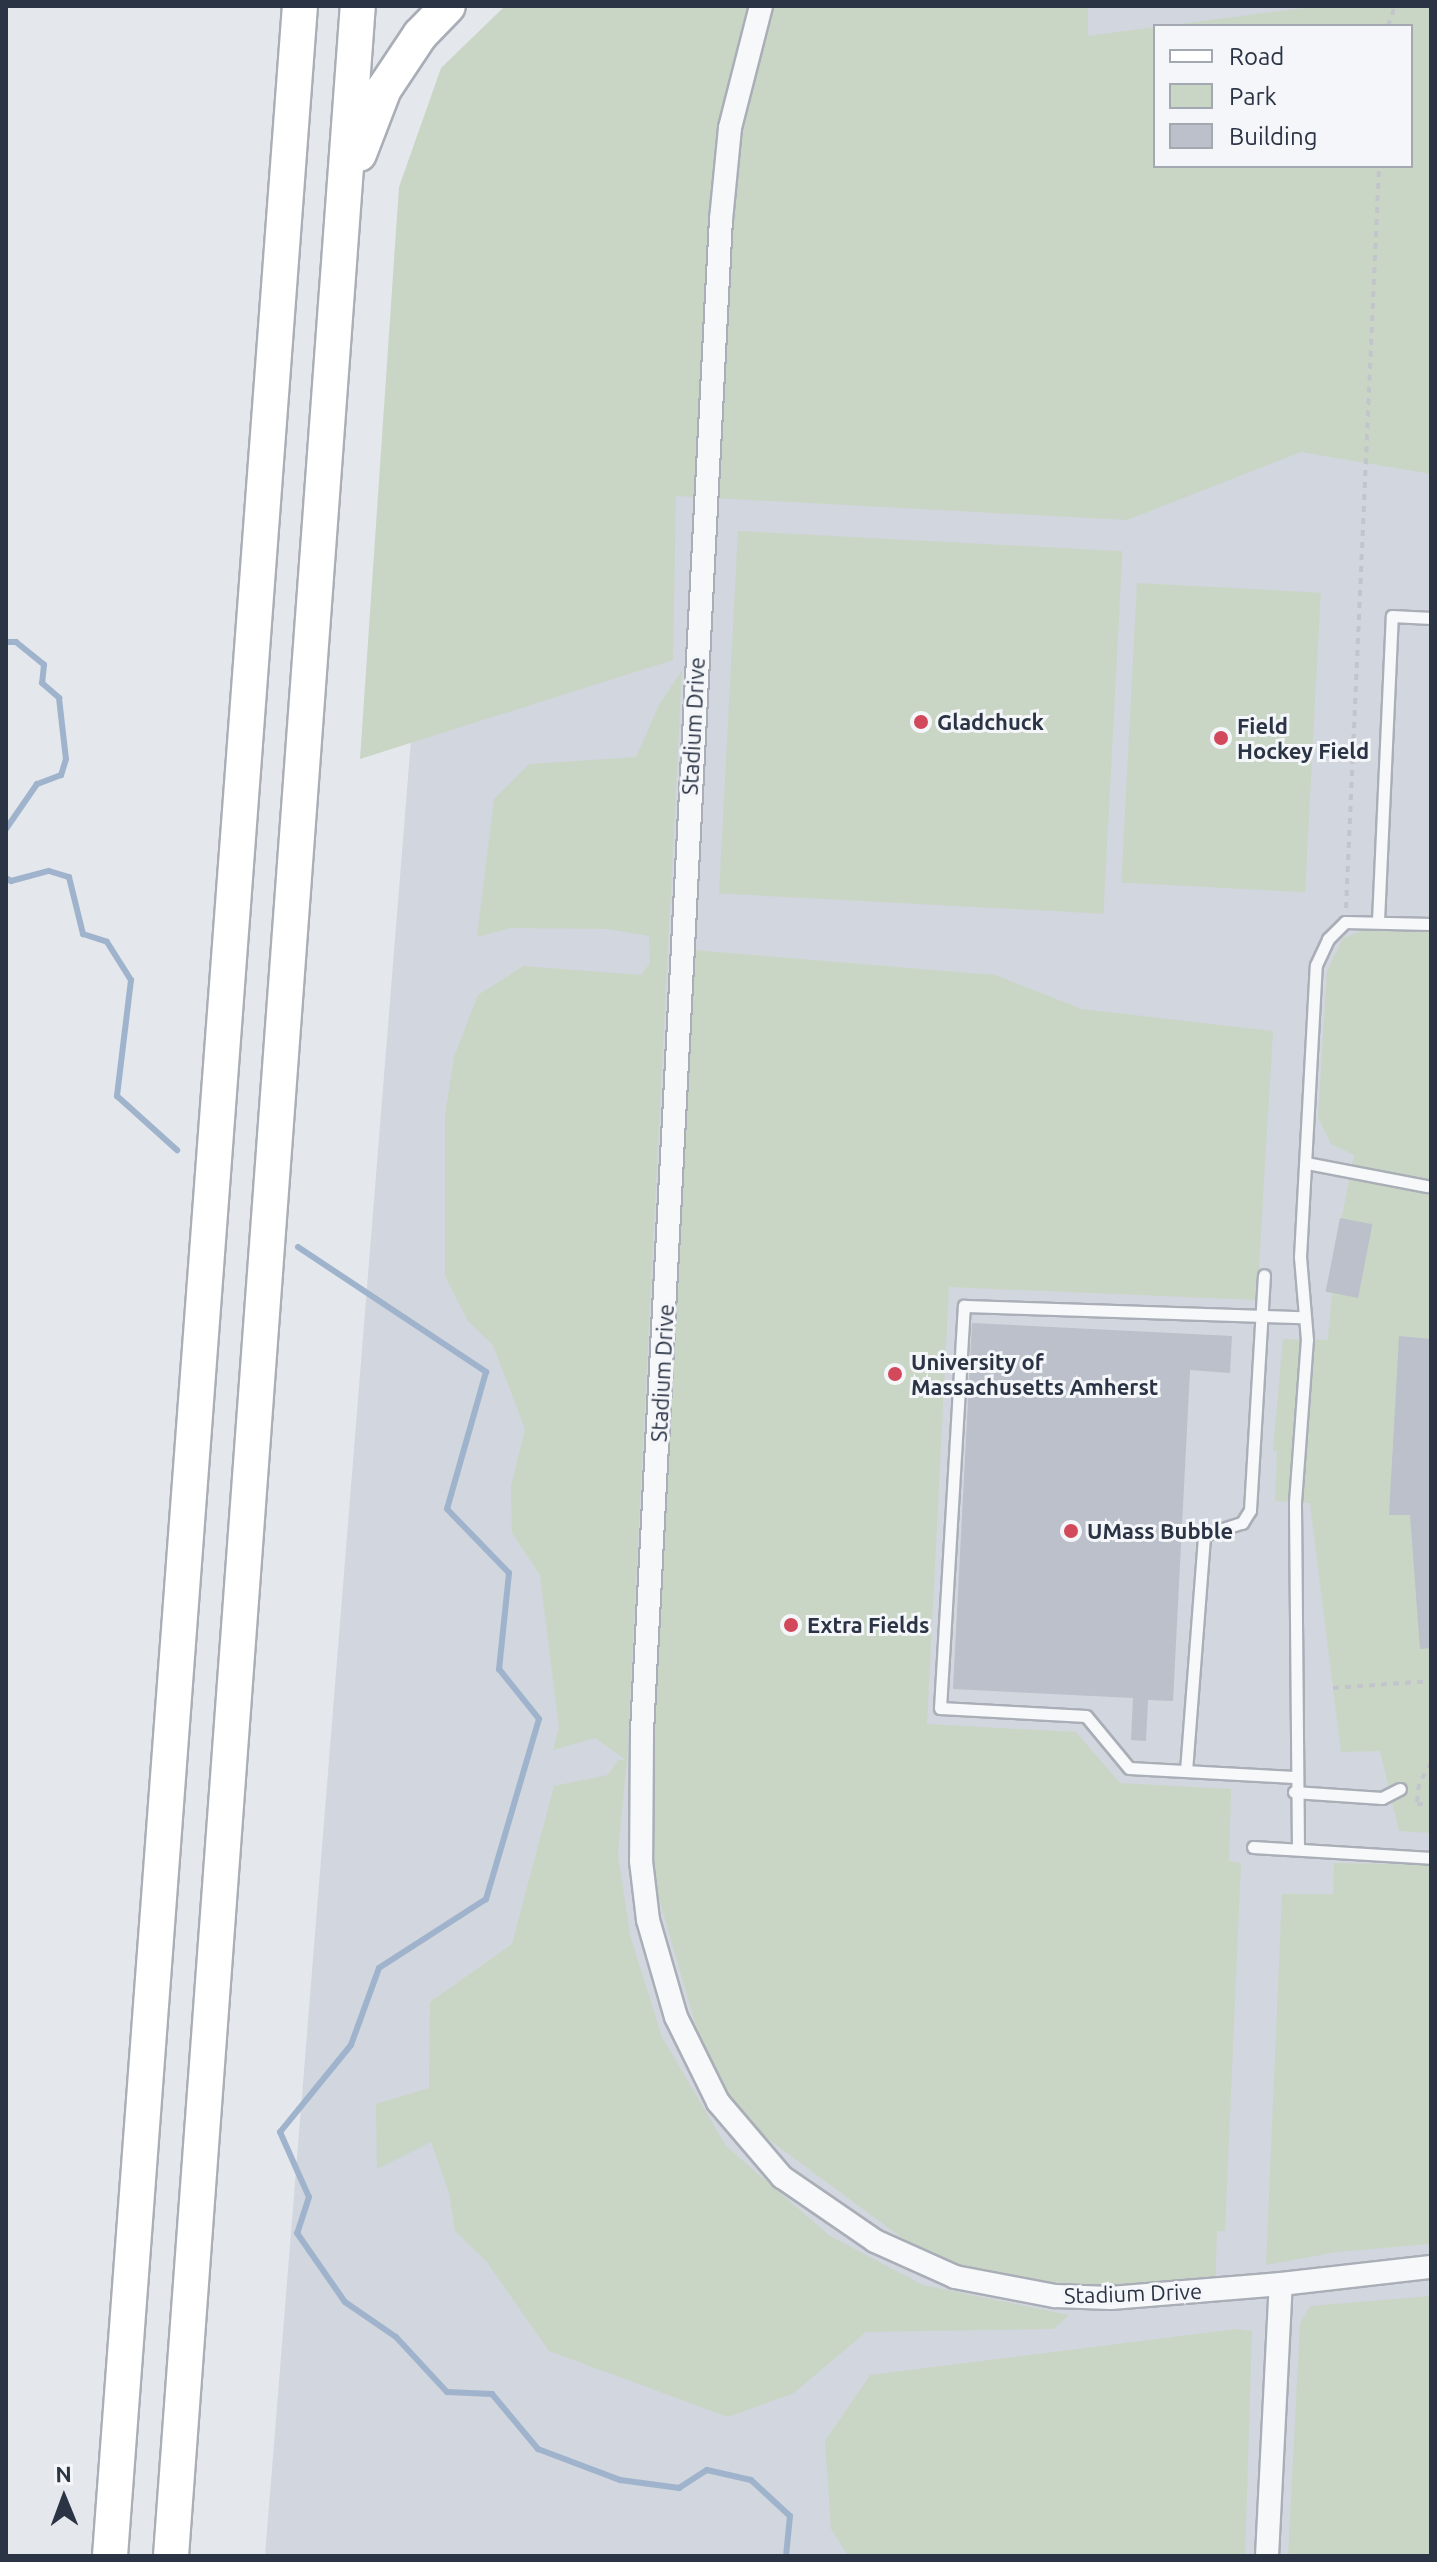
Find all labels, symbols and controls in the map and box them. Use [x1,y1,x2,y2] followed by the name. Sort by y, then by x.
[1153,24,1413,168] legend
[1229,43,1284,70] text: Road
[1229,83,1277,110] text: Park
[1229,123,1317,150] text: Building
[676,656,710,796] street label: Stadium Drive
[937,709,1044,735] place label: Gladchuck
[1237,712,1369,764] place label: Field Hockey Field
[912,713,930,731] marker: Gladchuck
[1212,729,1230,747] marker: Field Hockey Field
[645,1303,679,1443] street label: Stadium Drive
[911,1348,1158,1400] place label: University of Massachusetts Amherst
[886,1365,904,1383] marker: University of Massachusetts Amherst
[1087,1518,1233,1544] place label: UMass Bubble
[1062,1522,1080,1540] marker: UMass Bubble
[807,1612,929,1638] place label: Extra Fields
[782,1616,800,1634] marker: Extra Fields
[1063,2277,1203,2309] street label: Stadium Drive
[24,2458,104,2538] north arrow
[55,2461,72,2486] text: N

